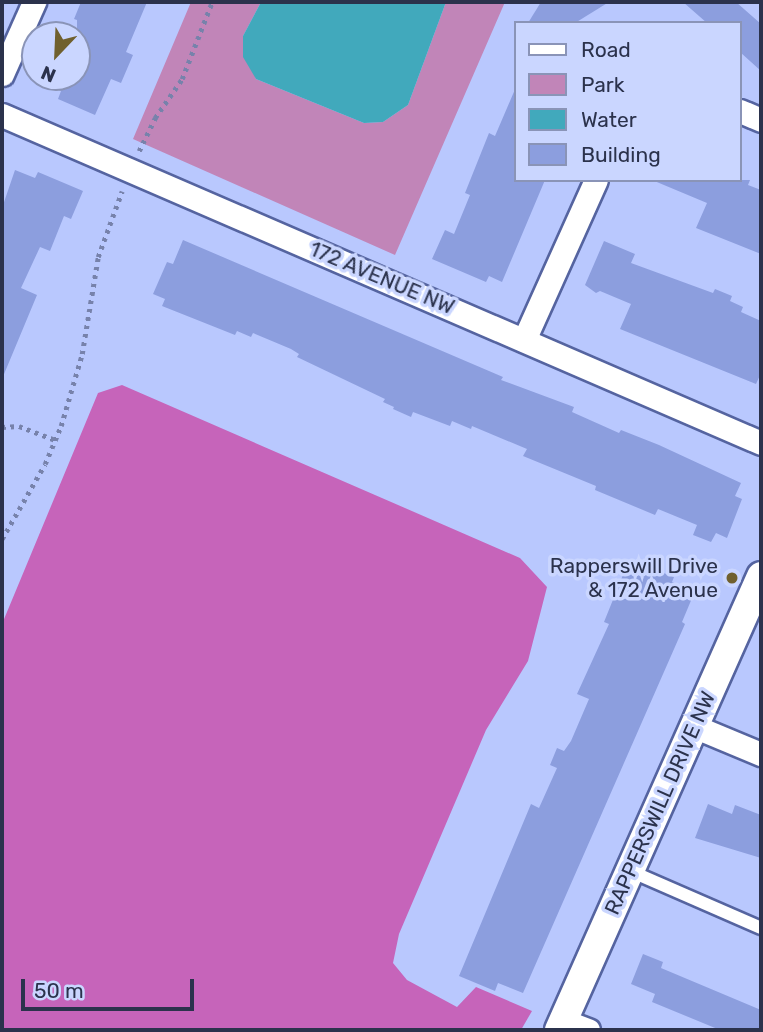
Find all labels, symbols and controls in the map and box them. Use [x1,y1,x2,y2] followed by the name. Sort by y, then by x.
[21,21,91,91] north arrow
[514,21,742,182] legend
[581,37,631,62] text: Road
[38,61,59,87] text: N
[581,72,625,97] text: Park
[581,107,637,132] text: Water
[581,142,661,167] text: Building
[306,236,458,320] street label: 172 AVENUE NW
[550,553,718,603] place label: Rapperswill Drive & 172 Avenue
[724,570,740,586] marker: Rapperswill Drive & 172 Avenue
[599,687,721,919] street label: RAPPERSWILL DRIVE NW
[24,965,198,1009] scale bar
[34,978,84,1003] text: 50 m

